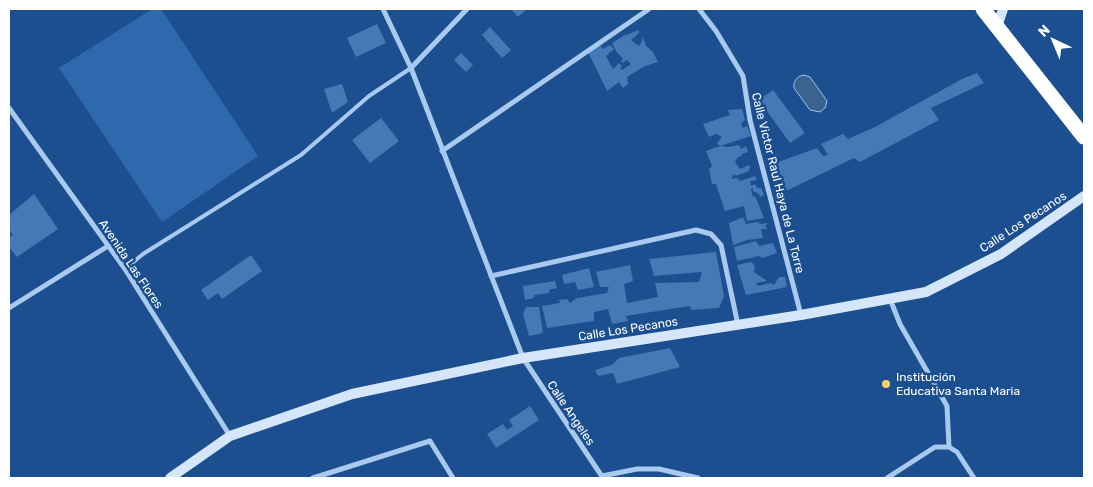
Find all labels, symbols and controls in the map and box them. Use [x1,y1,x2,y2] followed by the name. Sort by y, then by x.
[1028,15,1078,65] north arrow
[1035,21,1054,41] text: N
[749,91,807,275] street label: Calle Victor Raul Haya de La Torre
[977,189,1069,255] street label: Calle Los Pecanos
[96,217,166,311] street label: Avenida Las Flores
[577,314,679,344] street label: Calle Los Pecanos
[896,370,1020,398] place label: Institución Educativa Santa Maria
[544,378,598,448] street label: Calle Angeles
[880,378,892,390] marker: Institución Educativa Santa Maria

